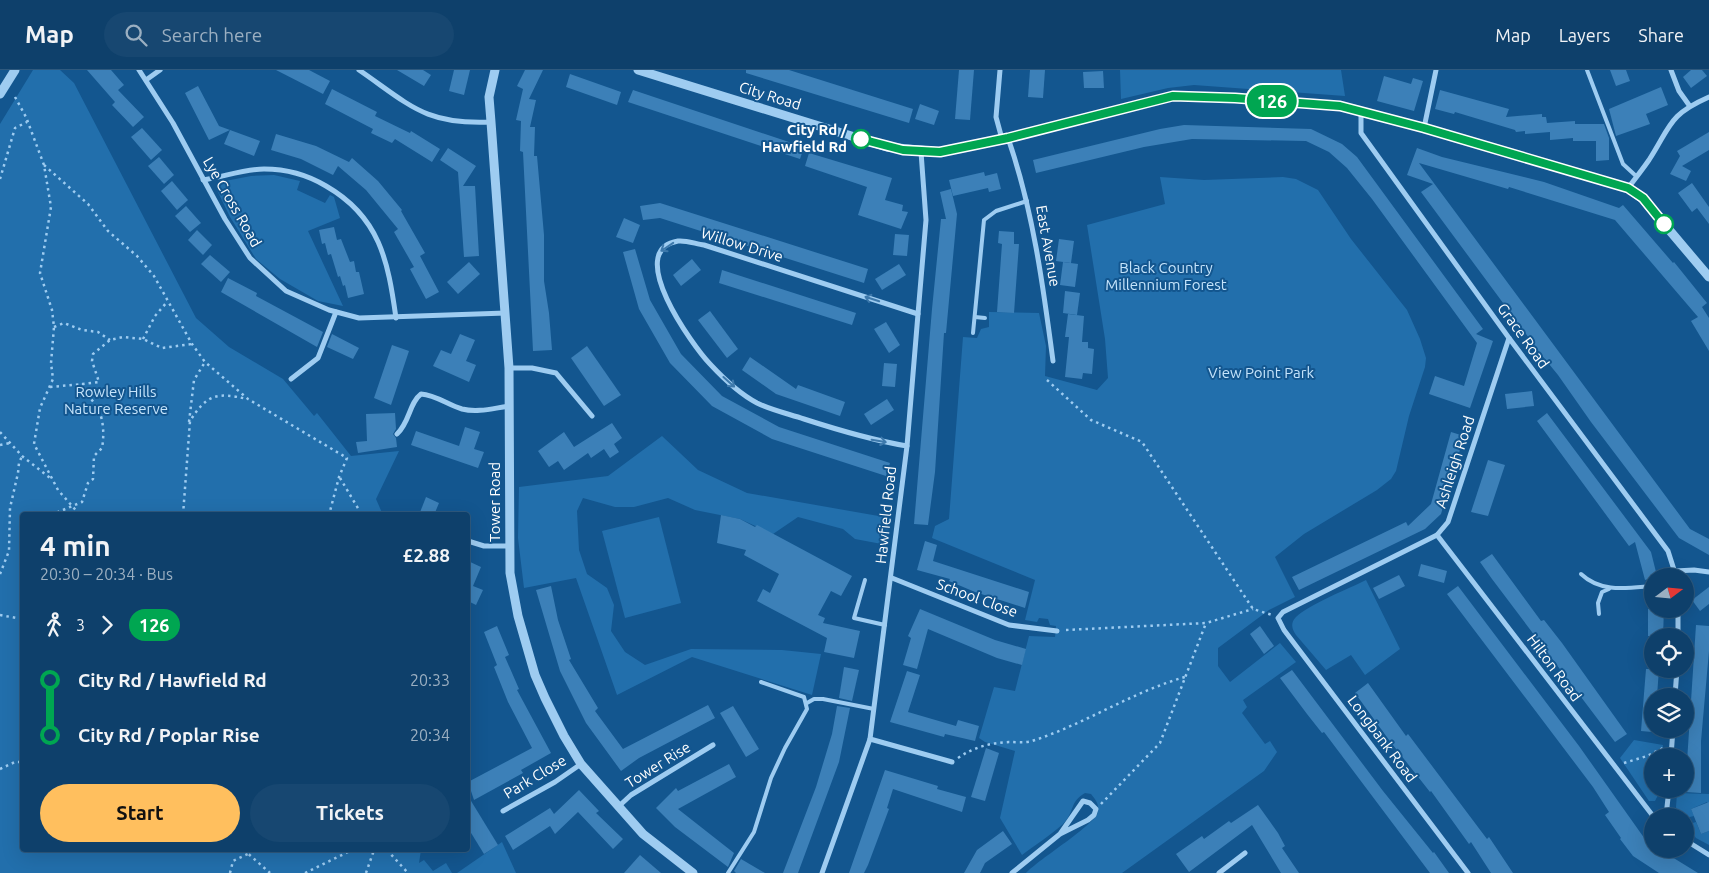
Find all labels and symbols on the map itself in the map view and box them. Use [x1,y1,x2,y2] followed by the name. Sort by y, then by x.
[737,78,803,113] street label: City Road
[1243,85,1301,117] line badge: 126
[762,121,848,155] place label: City Rd / Hawfield Rd
[851,129,871,149] marker: City Rd / Hawfield Rd
[200,154,265,250] street label: Lye Cross Road
[1033,204,1064,288] street label: East Avenue
[1654,214,1674,234] unlabelled marker
[699,224,785,265] street label: Willow Drive
[660,242,674,252] one-way arrow
[1105,259,1227,293] park label: Black Country Millennium Forest
[864,294,880,303] one-way arrow
[1494,300,1553,372] street label: Grace Road
[1208,364,1314,381] park label: View Point Park
[723,376,736,388] one-way arrow
[64,383,168,417] park label: Rowley Hills Nature Reserve
[1432,414,1477,510] street label: Ashleigh Road
[870,437,886,447] one-way arrow
[486,462,503,542] street label: Tower Road
[872,465,899,565] street label: Hawfield Road
[1644,568,1694,618] north arrow
[934,575,1020,620] street label: School Close
[1524,631,1585,704] street label: Hilton Road
[1344,692,1421,785] street label: Longbank Road
[622,738,693,791] street label: Tower Rise
[500,751,569,802] street label: Park Close

